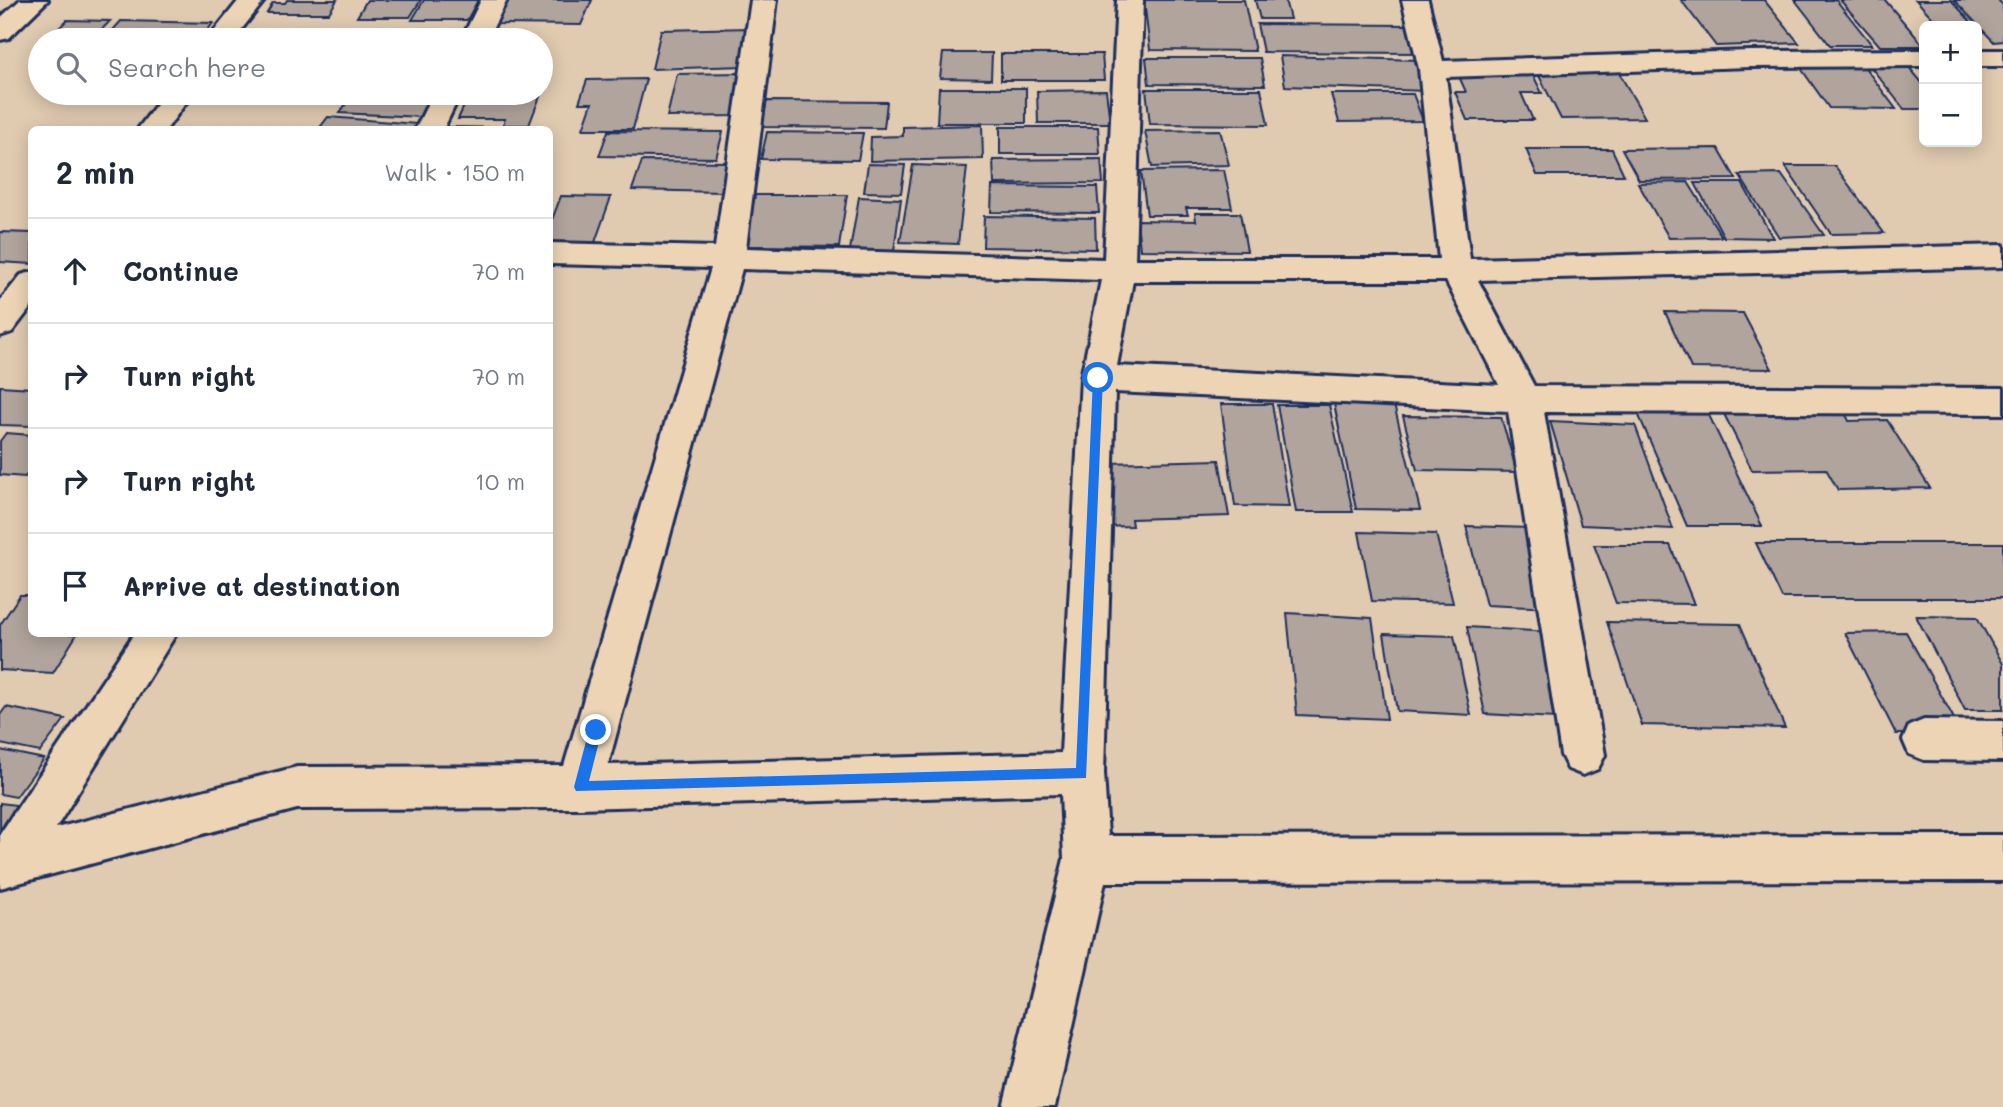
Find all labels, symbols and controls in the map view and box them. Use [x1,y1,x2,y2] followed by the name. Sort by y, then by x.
[1919,21,1982,147] map controls
[1919,21,1982,84] button: +
[28,28,553,105] search box
[52,48,90,86] icon: search
[108,50,266,84] text: Search here
[1919,84,1982,147] button: −
[56,152,135,192] text: 2 min
[384,157,525,187] text: Walk · 150 m
[56,252,94,290] icon: ahead
[123,254,239,288] text: Continue
[472,256,525,286] text: 70 m
[56,357,94,395] icon: right
[123,359,256,393] text: Turn right
[472,361,525,391] text: 70 m
[1082,362,1113,393] route start
[56,462,94,500] icon: right
[123,464,256,498] text: Turn right
[475,466,525,496] text: 10 m
[56,567,94,605] icon: arrive
[123,569,400,603] text: Arrive at destination
[580,714,611,745] route end

